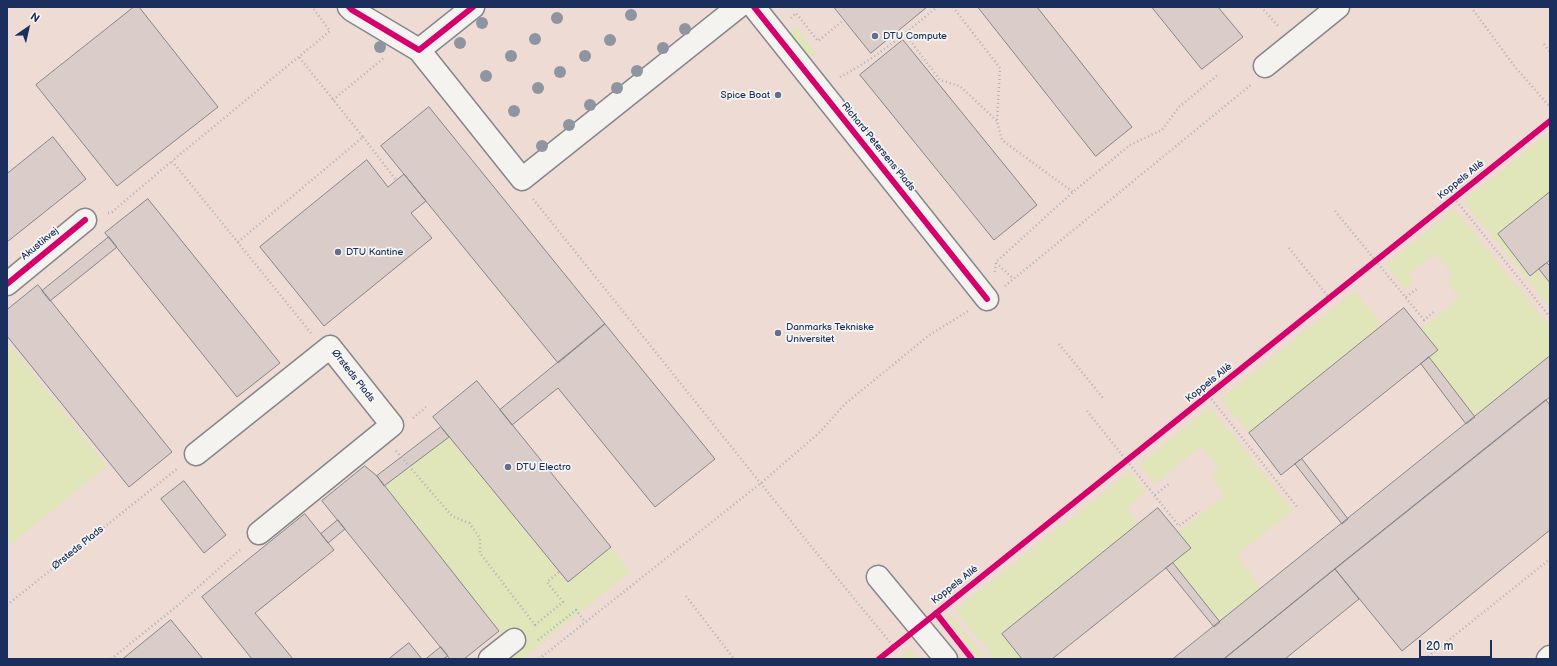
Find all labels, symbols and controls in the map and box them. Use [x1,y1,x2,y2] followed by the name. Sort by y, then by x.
[8,8,48,48] north arrow
[28,10,42,25] text: N
[883,30,947,42] place label: DTU Compute
[870,31,880,41] marker: DTU Compute
[721,89,770,101] place label: Spice Boat
[773,90,783,100] marker: Spice Boat
[838,100,918,194] street label: Richard Petersens Plads
[1435,158,1487,202] street label: Koppels Allé
[19,225,61,263] street label: Akustikvej
[346,246,403,258] place label: DTU Kantine
[333,247,343,257] marker: DTU Kantine
[786,321,874,344] place label: Danmarks Tekniske Universitet
[773,328,783,338] marker: Danmarks Tekniske Universitet
[329,347,377,405] street label: Ørsteds Plads
[1183,361,1235,405] street label: Koppels Allé
[516,461,571,473] place label: DTU Electro
[503,462,513,472] marker: DTU Electro
[50,523,106,573] street label: Ørsteds Plads
[929,563,981,607] street label: Koppels Allé
[1421,632,1494,658] scale bar
[1426,639,1453,654] text: 20 m

